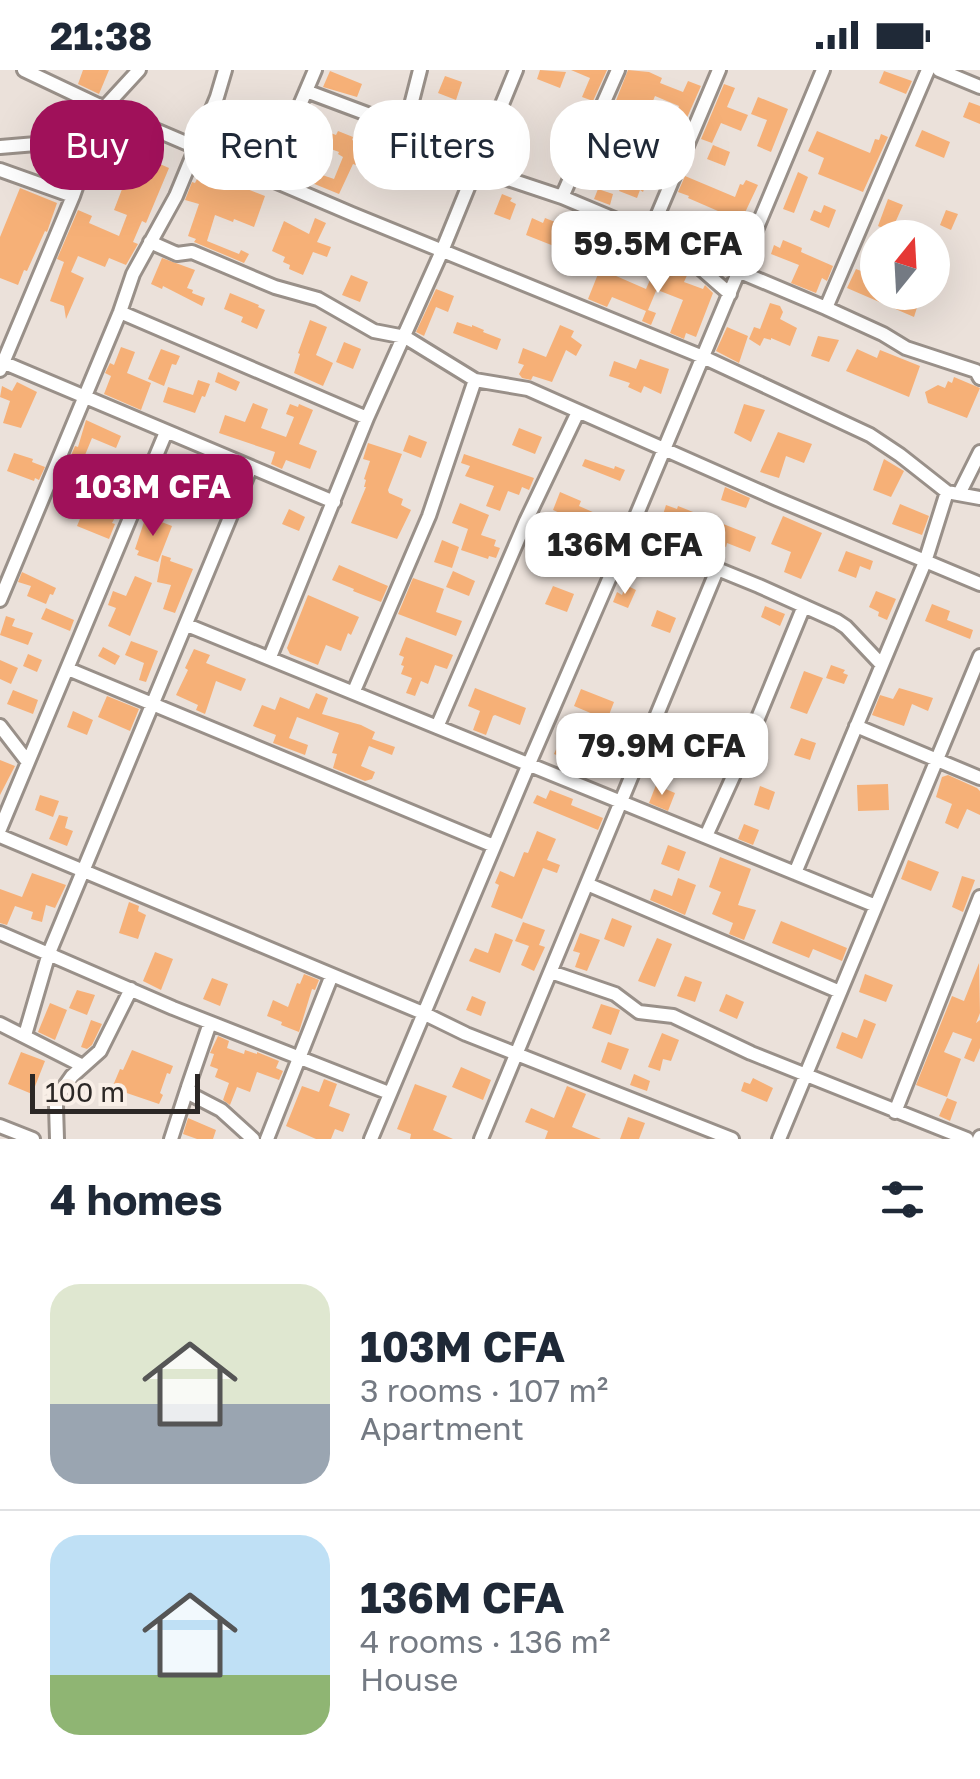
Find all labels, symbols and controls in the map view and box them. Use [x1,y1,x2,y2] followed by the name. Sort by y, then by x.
[50,13,152,58] text: 21:38
[30,100,164,190] chip: Buy
[184,100,333,190] chip: Rent
[353,100,530,190] chip: Filters
[550,100,695,190] chip: New
[544,211,772,296] pin: 59.5M CFA
[860,220,950,310] north arrow
[860,220,950,310] map controls
[574,224,742,262] text: 59.5M CFA
[50,454,256,539] pin: 103M CFA
[75,467,231,505] text: 103M CFA
[522,512,728,597] pin: 136M CFA
[547,525,703,563] text: 136M CFA
[548,713,776,798] pin: 79.9M CFA
[578,726,746,764] text: 79.9M CFA
[30,1069,200,1114] scale bar
[45,1075,125,1108] text: 100 m
[875,1172,930,1227] icon: filters
[50,1174,222,1224] text: 4 homes
[360,1321,565,1371] text: 103M CFA
[130,1324,250,1444] icon: home
[360,1371,608,1409] text: 3 rooms · 107 m²
[360,1409,524,1447] text: Apartment
[360,1572,564,1622] text: 136M CFA
[130,1575,250,1695] icon: home
[360,1622,610,1660] text: 4 rooms · 136 m²
[360,1660,458,1698] text: House

